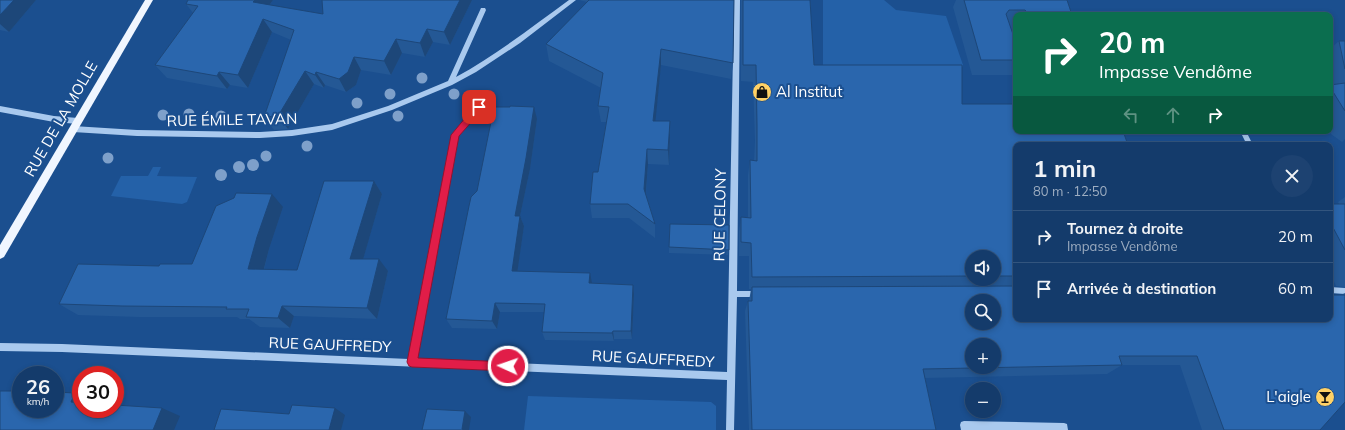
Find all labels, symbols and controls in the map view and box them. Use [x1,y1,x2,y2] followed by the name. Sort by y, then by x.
[1099,25,1165,60] text: 20 m
[1033,28,1085,80] icon: right
[20,57,101,180] street label: RUE DE LA MOLLE
[1099,60,1252,83] text: Impasse Vendôme
[751,81,773,103] shop icon: Al Institut
[776,82,843,101] place label: Al Institut
[462,90,496,124] pin
[468,96,490,118] icon: arrive
[1120,104,1142,126] icon: left
[1162,104,1184,126] icon: ahead
[1204,104,1226,126] icon: right
[167,109,297,130] street label: RUE ÉMILE TAVAN
[1033,153,1096,183] text: 1 min
[1271,155,1313,197] button: close
[709,168,730,261] street label: RUE CELONY
[1033,183,1107,199] text: 80 m · 12:50
[1067,219,1183,238] text: Tournez à droite
[1033,226,1055,248] icon: right
[1278,227,1313,246] text: 20 m
[1067,238,1177,254] text: Impasse Vendôme
[965,250,1001,418] map controls
[965,250,1001,286] button: sound
[1033,278,1055,300] icon: arrive
[1067,279,1216,298] text: Arrivée à destination
[1278,279,1313,298] text: 60 m
[965,294,1001,330] button: search
[268,333,393,356] street label: RUE GAUFFREDY
[965,338,1001,374] button: +
[487,345,529,387] position arrow
[591,346,716,371] street label: RUE GAUFFREDY
[72,366,124,418] speed limit sign: 30
[26,374,50,399] text: 26
[965,382,1001,418] button: −
[1314,386,1336,408] bar icon: L'aigle
[1266,387,1311,406] place label: L'aigle
[27,395,49,408] text: km/h

